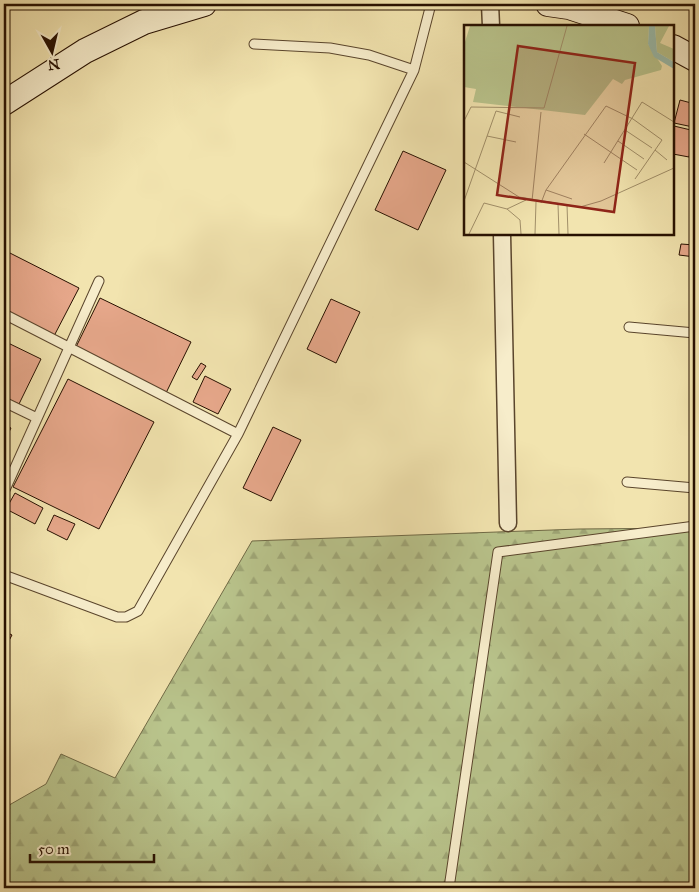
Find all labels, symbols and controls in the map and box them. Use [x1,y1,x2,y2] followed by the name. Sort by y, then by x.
[464,25,674,235] inset map
[28,28,78,78] north arrow
[47,55,61,74] text: N
[30,832,154,864] scale bar
[38,840,70,858] text: 50 m

